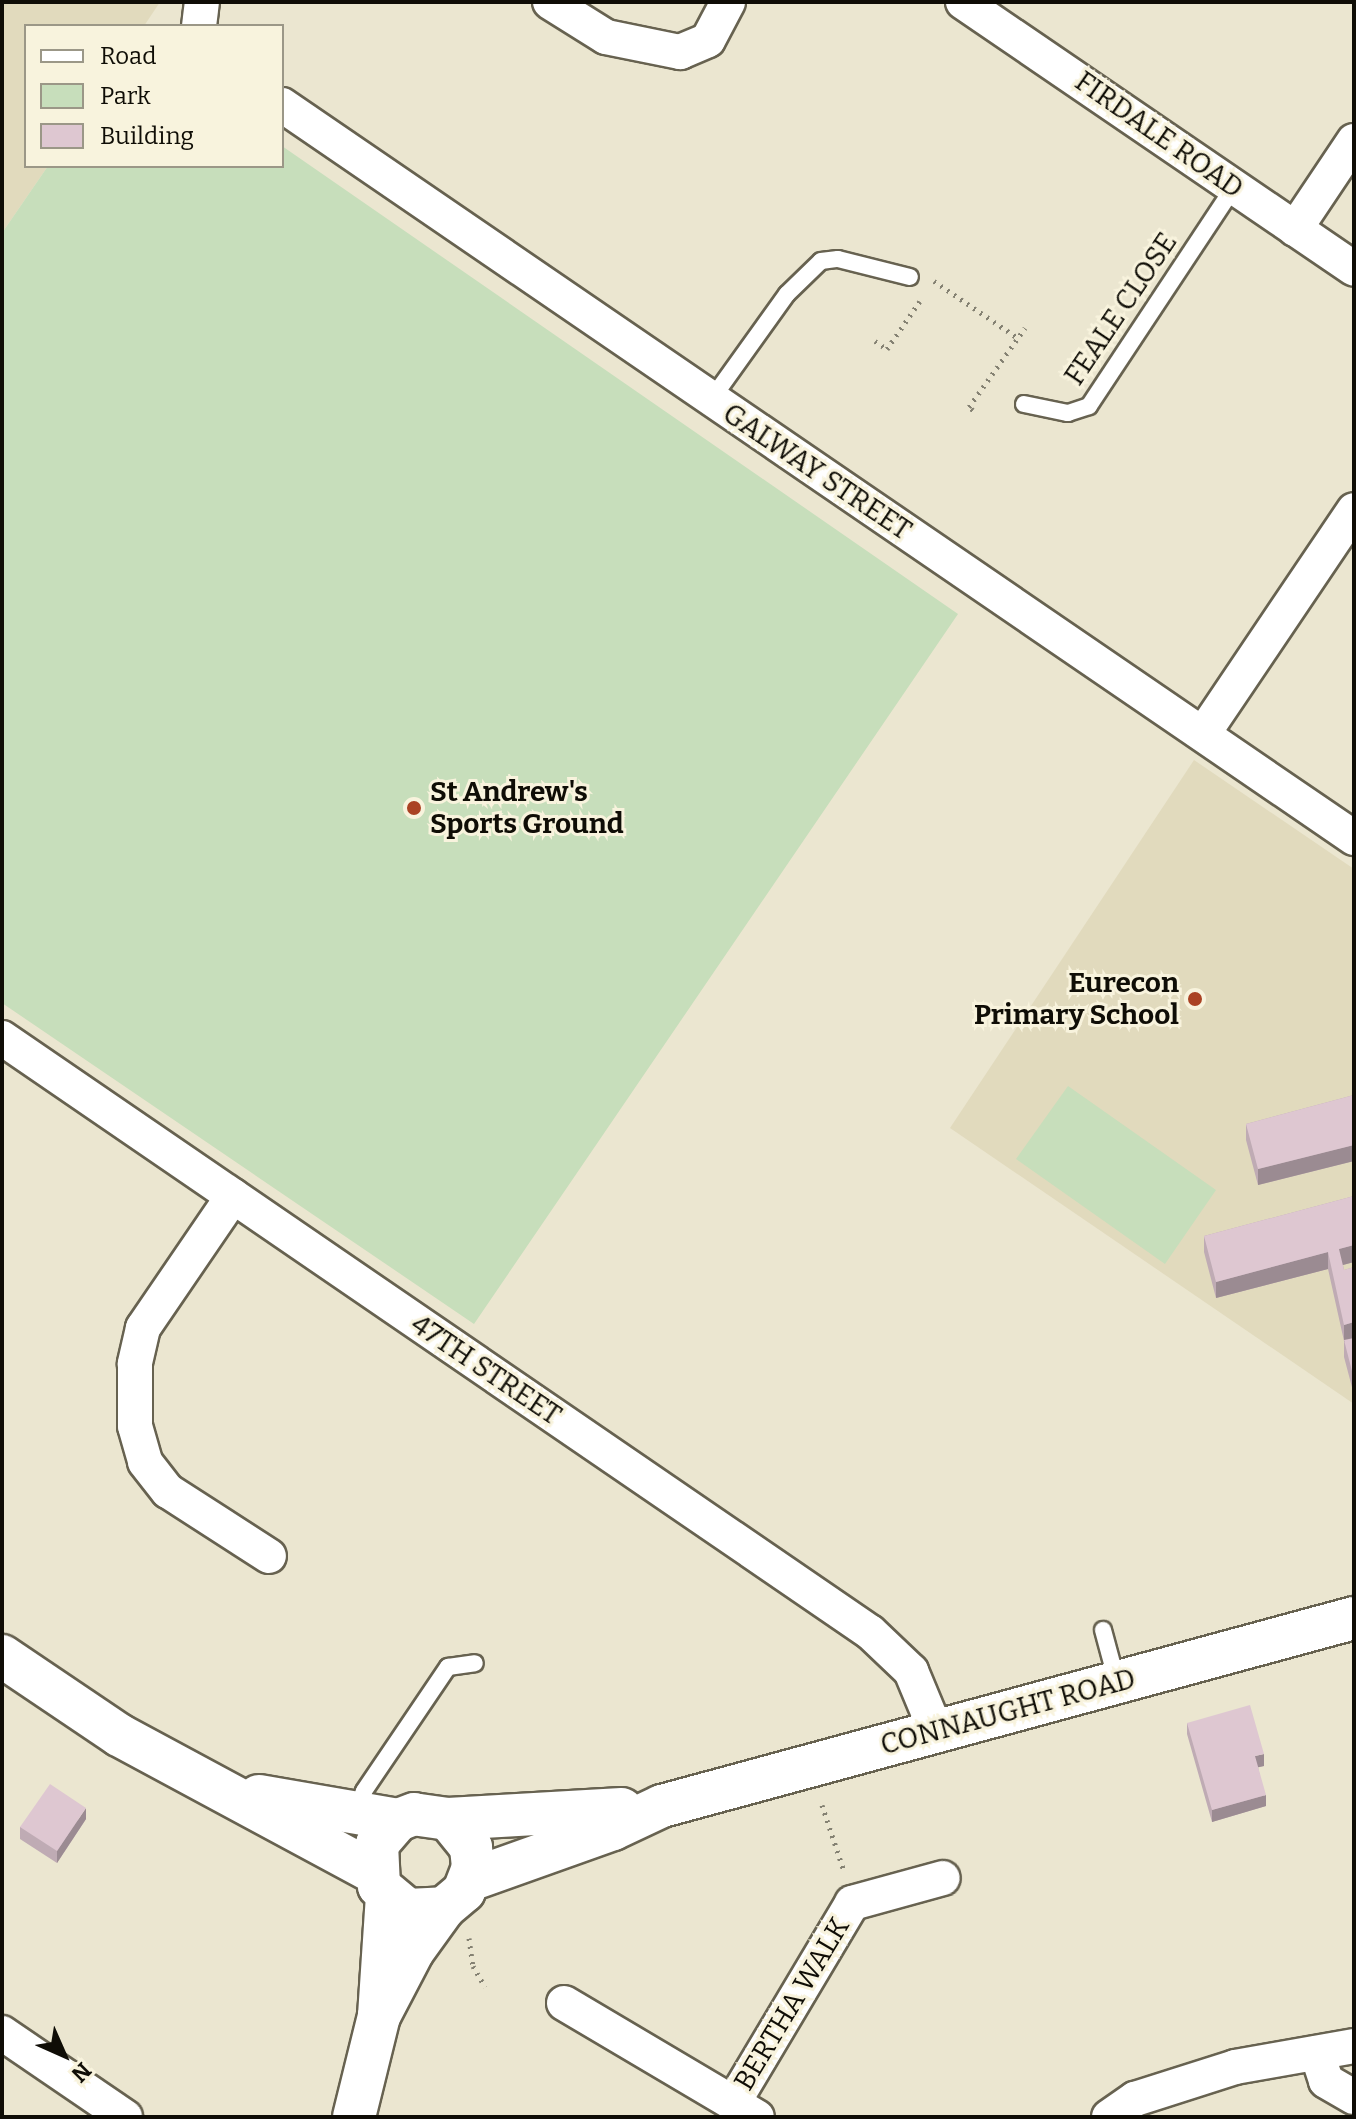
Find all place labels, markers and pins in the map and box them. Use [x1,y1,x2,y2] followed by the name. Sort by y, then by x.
[430,775,624,841] place label: St Andrew's Sports Ground
[405,799,423,817] marker: St Andrew's Sports Ground
[974,966,1179,1032] place label: Eurecon Primary School
[1186,990,1204,1008] marker: Eurecon Primary School

